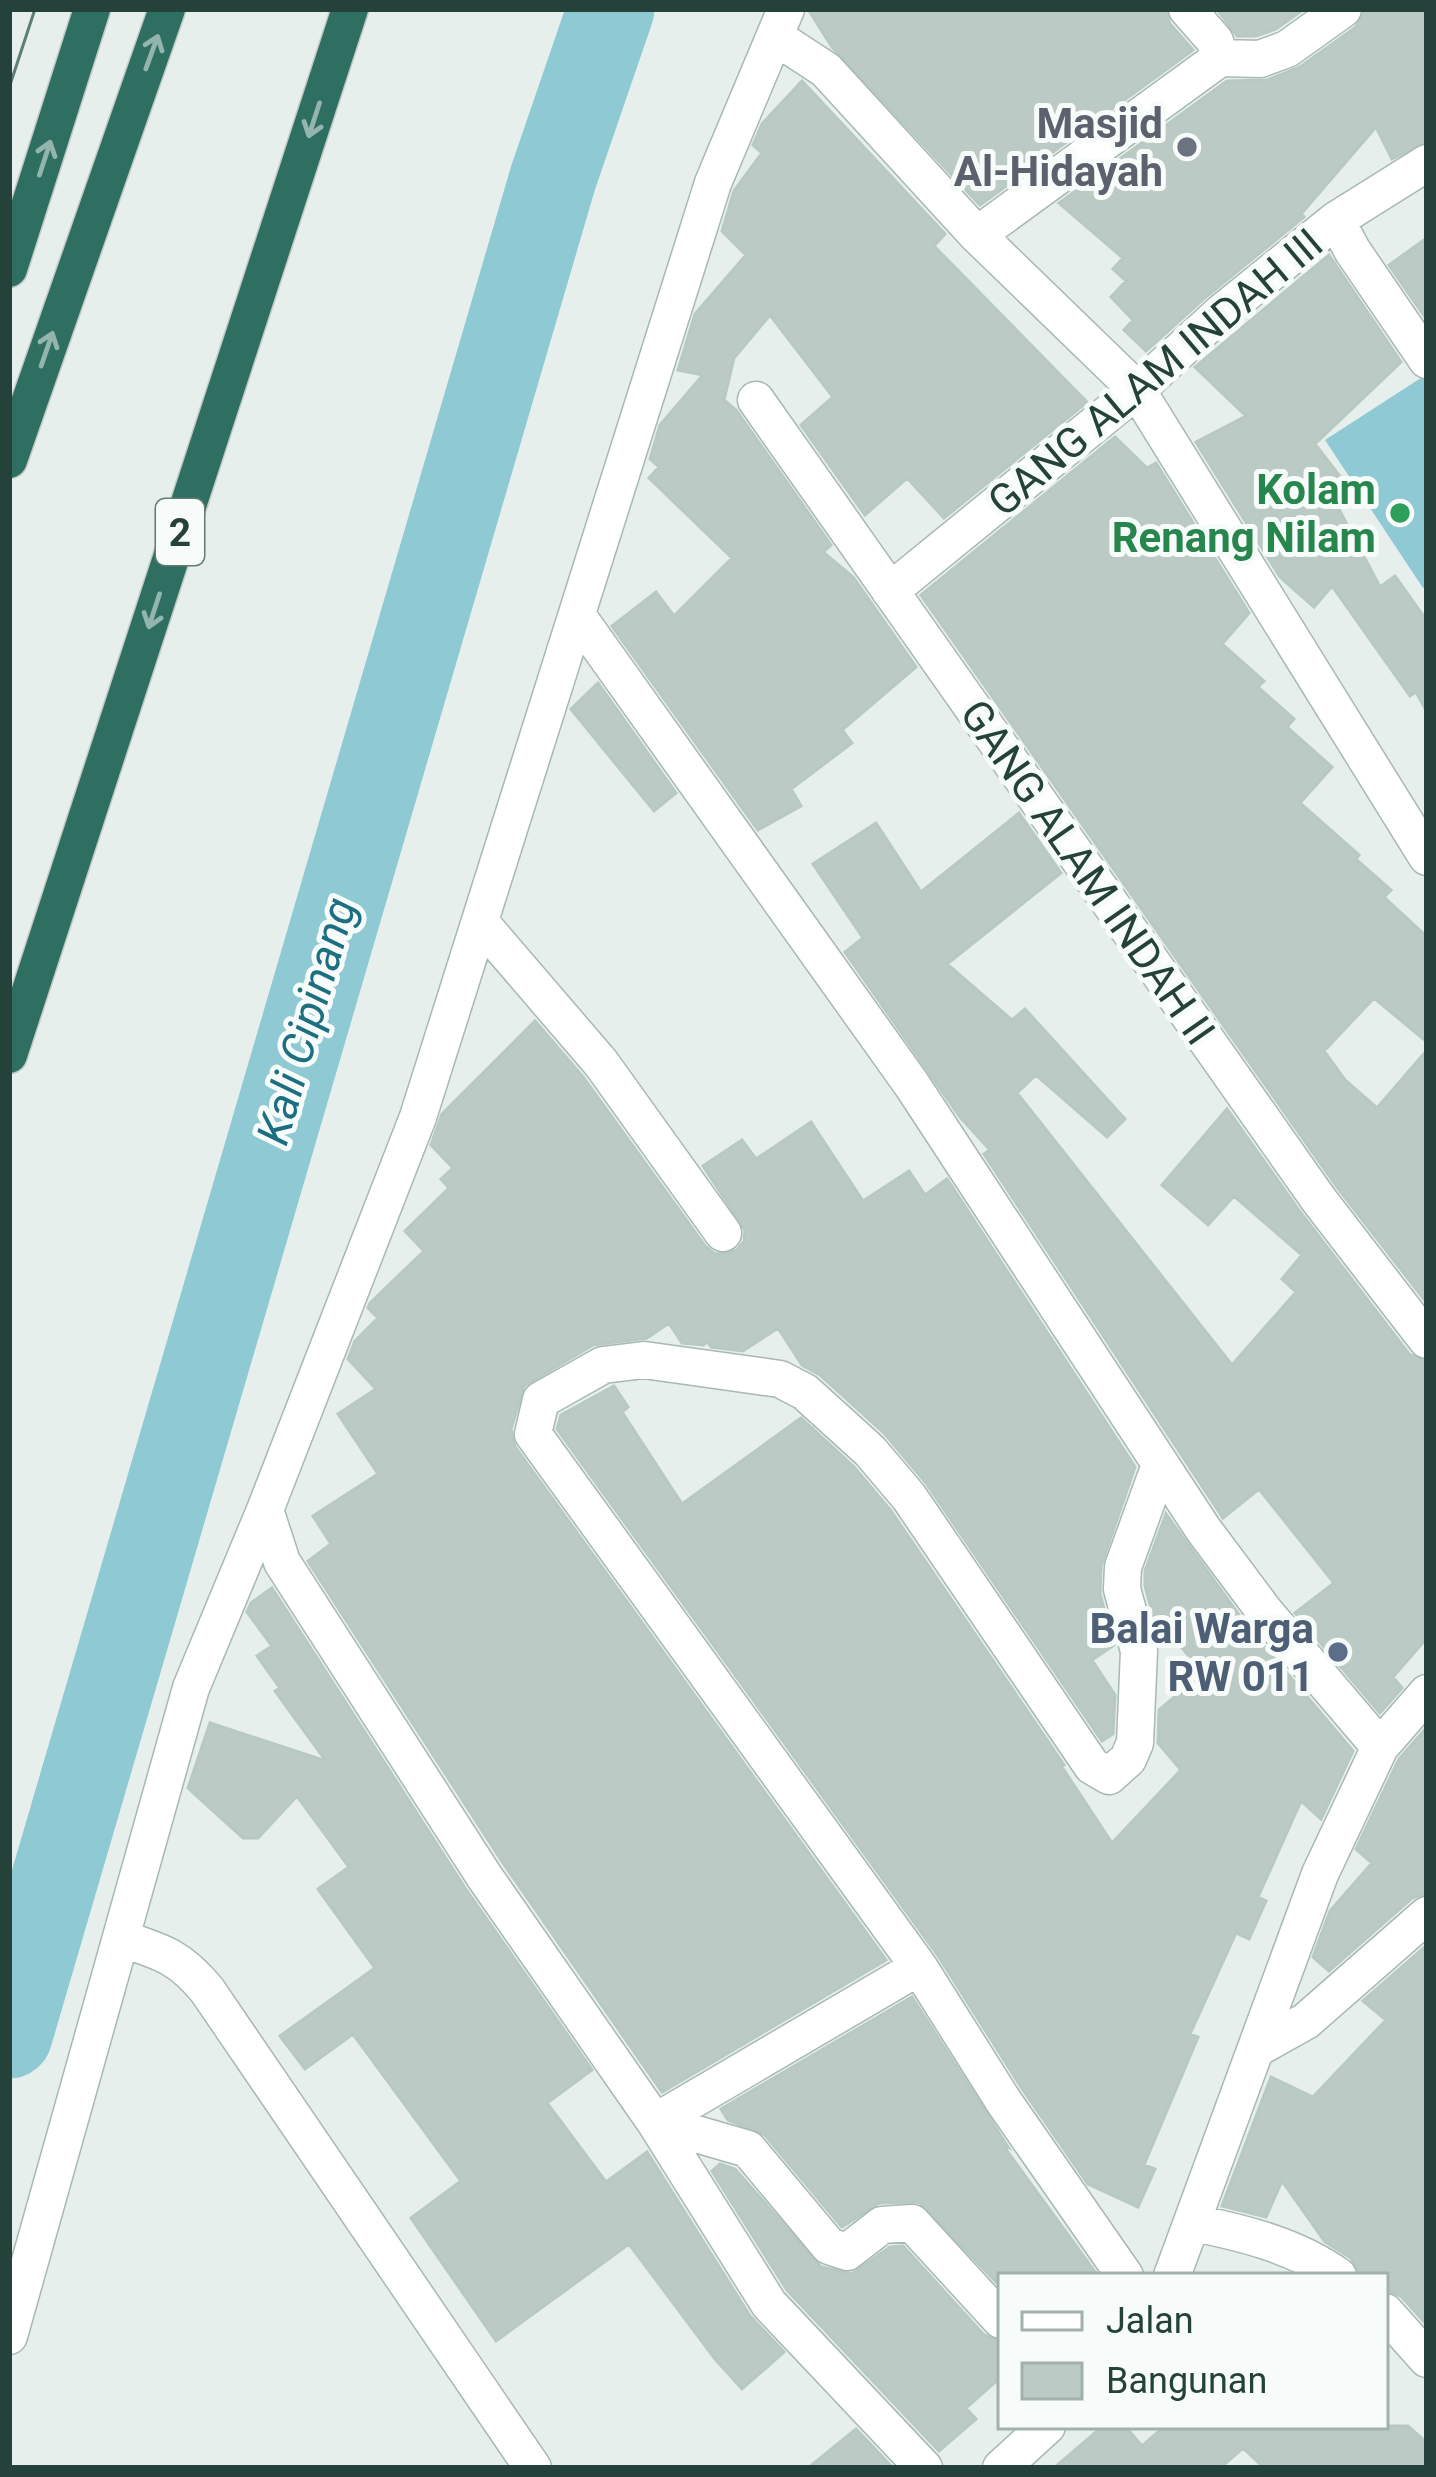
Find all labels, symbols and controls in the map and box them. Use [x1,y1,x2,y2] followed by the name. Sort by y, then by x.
[142,34,164,71] one-way arrow
[954,99,1163,196] place label: Masjid Al-Hidayah
[302,101,323,138] one-way arrow
[1174,134,1200,160] marker: Masjid Al-Hidayah
[35,140,57,178] one-way arrow
[979,218,1332,526] street label: GANG ALAM INDAH III
[38,331,59,368] one-way arrow
[1112,465,1376,562] place label: Kolam Renang Nilam
[156,499,204,565] road number: 2
[1387,500,1413,526] marker: Kolam Renang Nilam
[141,591,163,629] one-way arrow
[950,691,1225,1054] street label: GANG ALAM INDAH II
[246,892,367,1151] water label: Kali Cipinang
[1090,1604,1314,1701] place label: Balai Warga RW 011
[1325,1639,1351,1665] marker: Balai Warga RW 011
[998,2273,1388,2429] legend
[1106,2300,1194,2342] text: Jalan
[1106,2360,1267,2402] text: Bangunan

